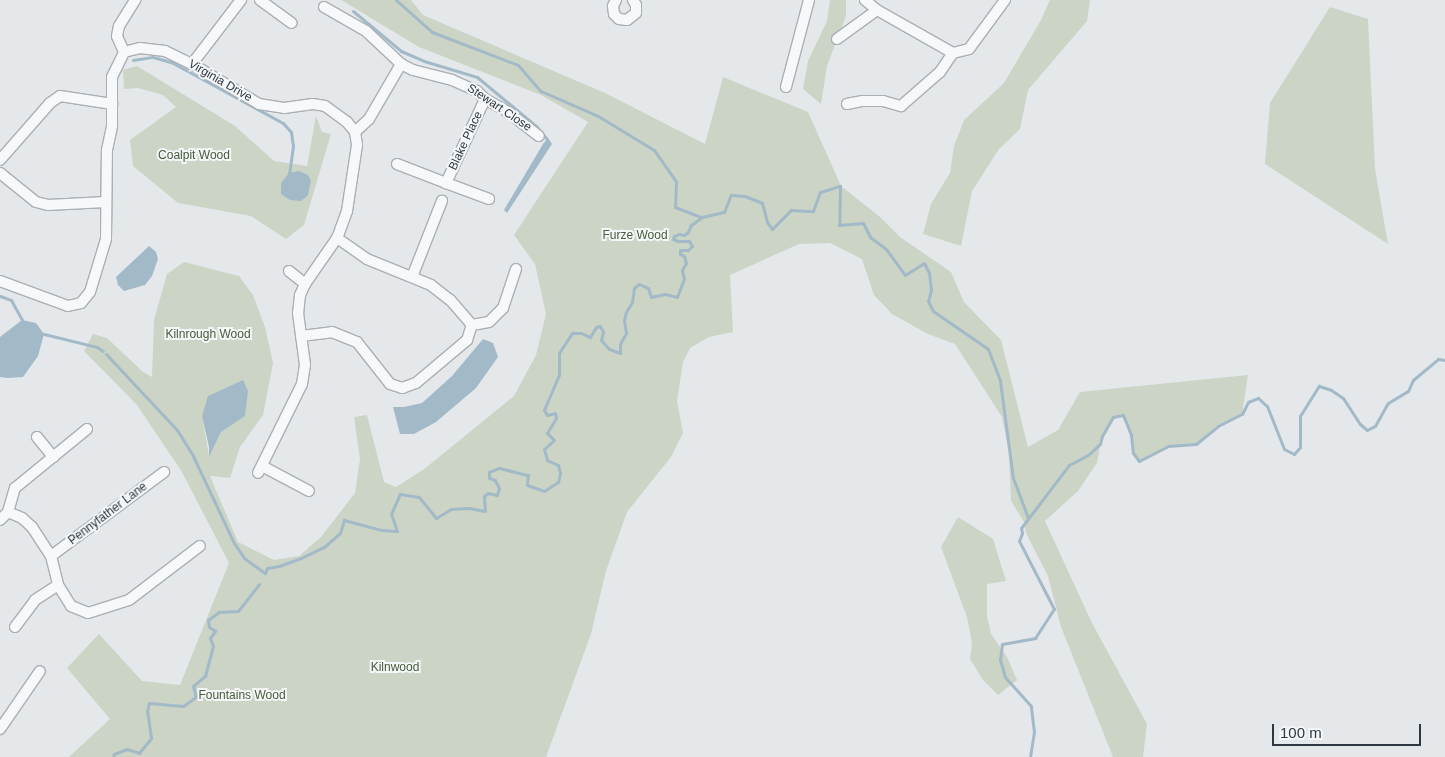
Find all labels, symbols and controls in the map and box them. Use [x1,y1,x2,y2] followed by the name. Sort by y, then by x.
[186,57,254,105] street label: Virginia Drive
[464,81,534,135] street label: Stewart Close
[446,109,486,173] street label: Blake Place
[158,149,230,163] park label: Coalpit Wood
[602,229,668,243] park label: Furze Wood
[165,328,251,342] park label: Kilnrough Wood
[66,480,150,548] street label: Pennyfather Lane
[371,661,419,675] park label: Kilnwood
[198,689,286,703] park label: Fountains Wood
[1275,714,1424,746] scale bar
[1280,724,1322,741] text: 100 m

